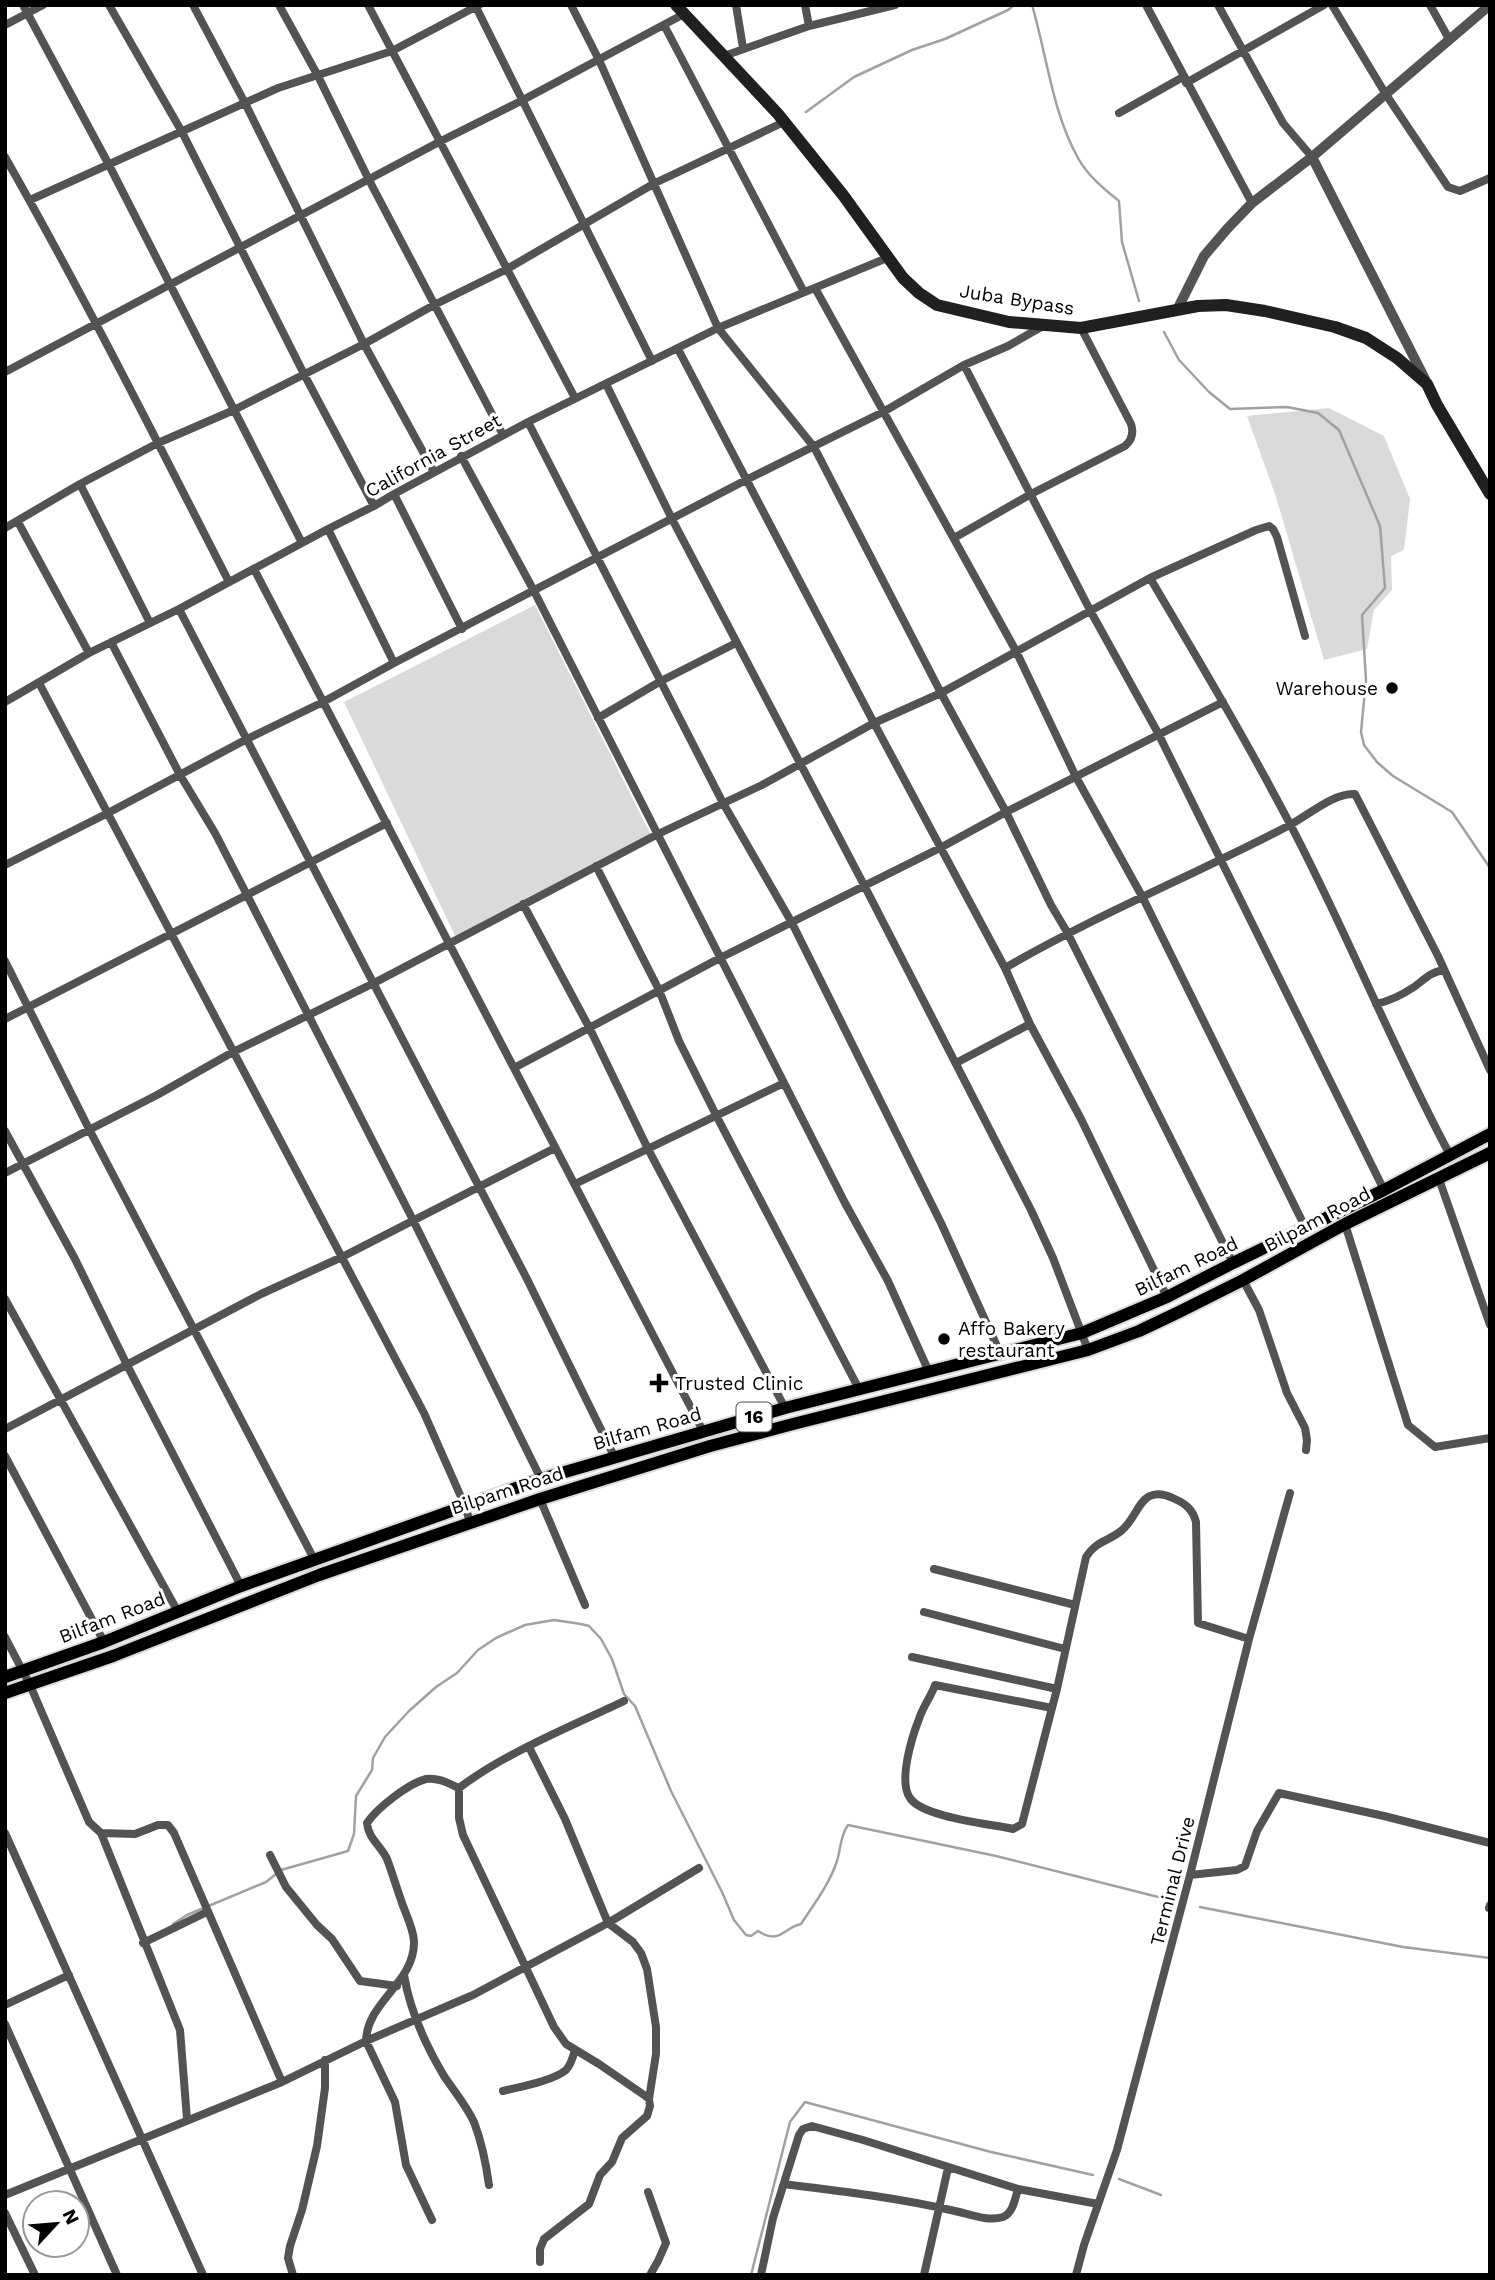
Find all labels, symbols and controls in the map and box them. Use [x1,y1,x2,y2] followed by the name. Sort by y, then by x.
[958,279,1076,320] street label: Juba Bypass
[361,409,505,502] street label: California Street
[1275,677,1378,700] place label: Warehouse
[1384,680,1400,696] marker: Warehouse
[1260,1182,1374,1257] street label: Bilpam Road
[1131,1232,1242,1301] street label: Bilfam Road
[958,1317,1065,1362] place label: Affo Bakery restaurant
[936,1331,952,1347] marker: Affo Bakery restaurant
[675,1372,803,1395] place label: Trusted Clinic
[649,1373,669,1393] marker: Trusted Clinic
[590,1402,704,1455] street label: Bilfam Road
[736,1402,772,1432] road number: 16
[448,1461,566,1519] street label: Bilpam Road
[56,1587,169,1648] street label: Bilfam Road
[1145,1814,1200,1948] street label: Terminal Drive
[21,2189,91,2259] north arrow
[57,2205,84,2228] text: N

